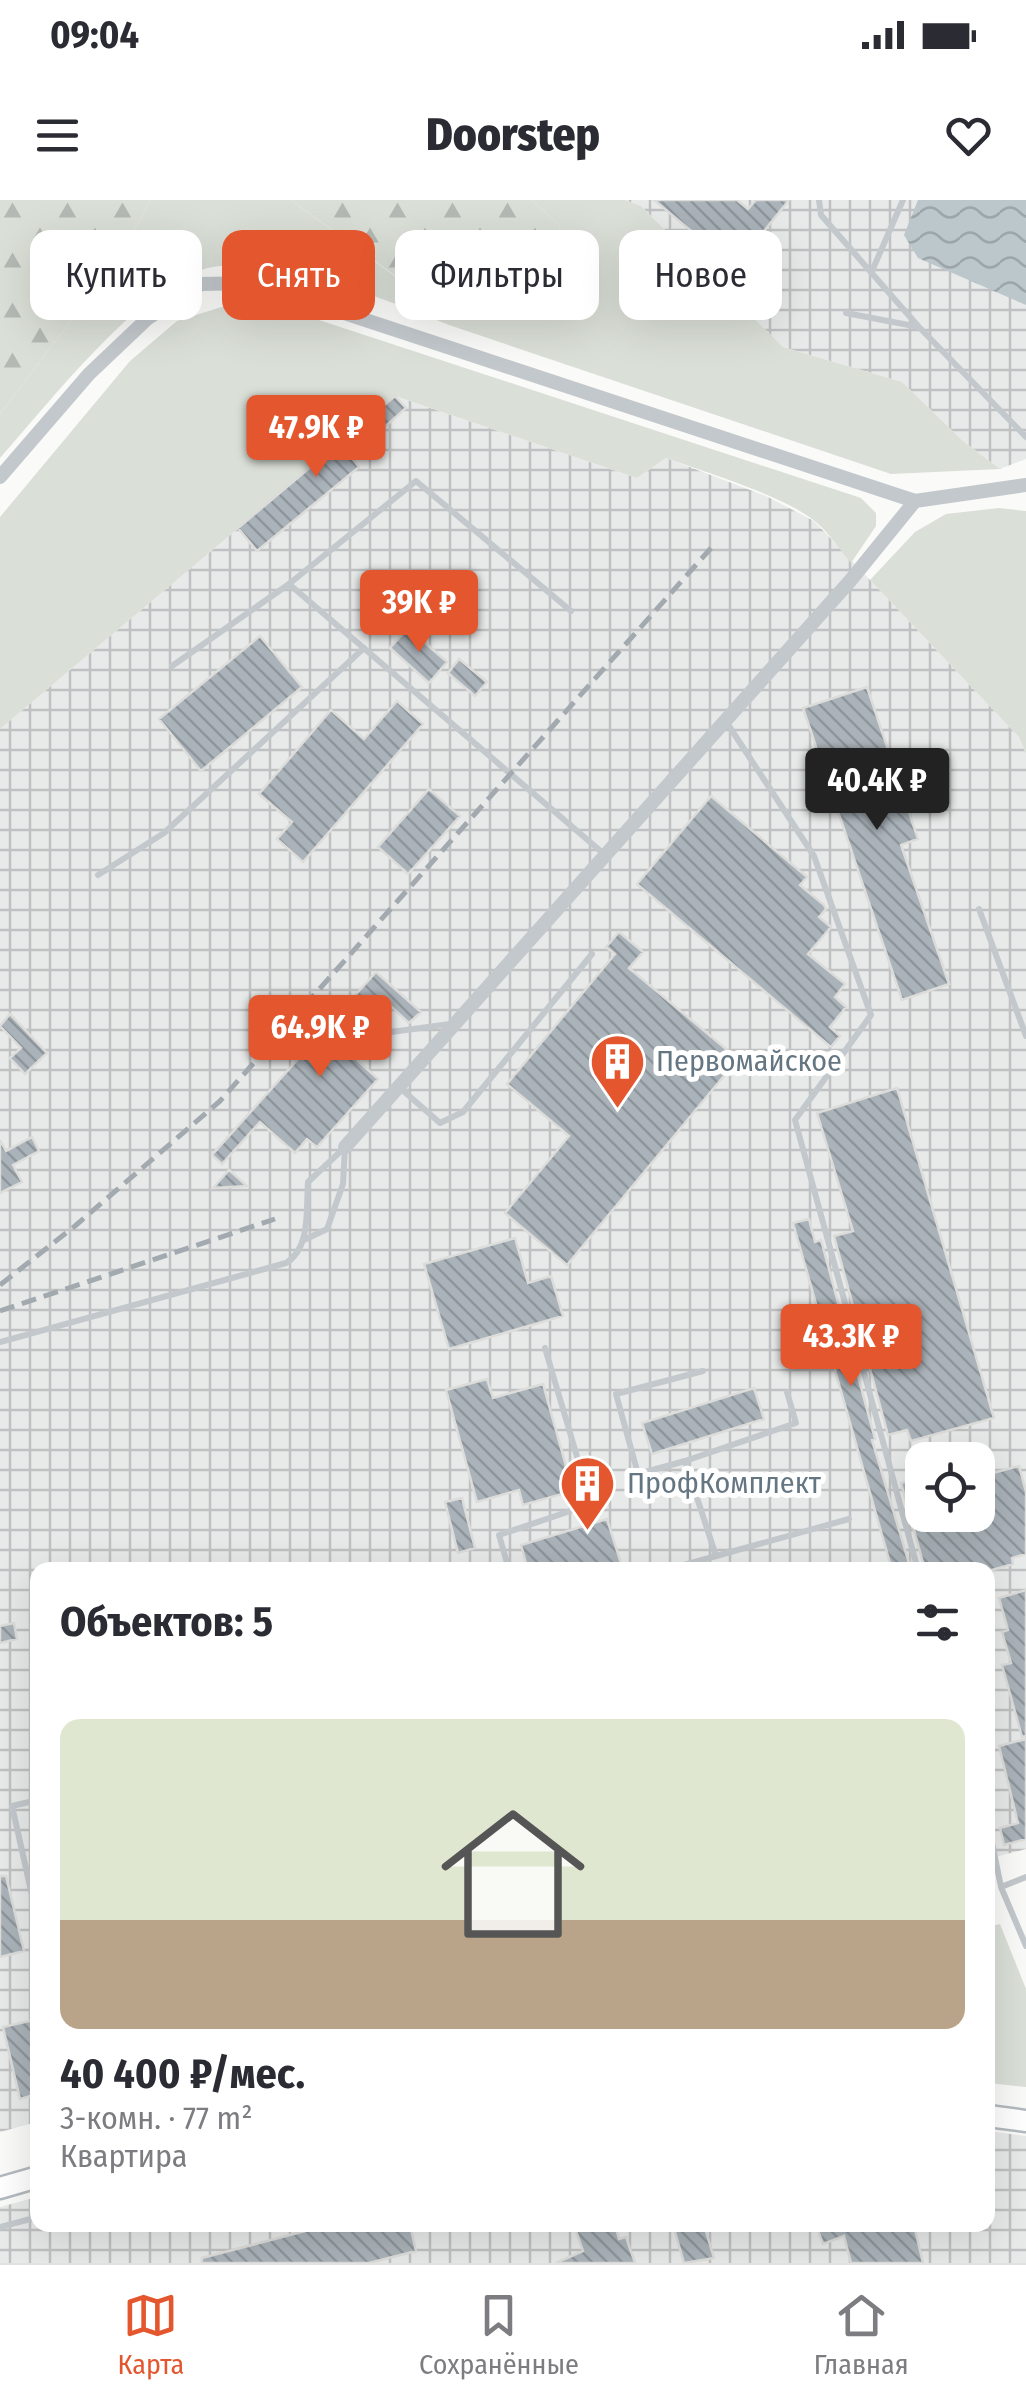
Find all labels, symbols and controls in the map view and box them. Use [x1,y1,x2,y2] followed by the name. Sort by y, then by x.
[50,12,139,58] text: 09:04
[30,108,85,163] icon: menu
[426,108,600,162] text: Doorstep
[941,108,996,163] icon: heart
[30,230,202,320] chip: Купить
[222,230,375,320] chip: Снять
[395,230,599,320] chip: Фильтры
[619,230,782,320] chip: Новое
[224,395,408,480] pin: 47.9K ₽
[268,408,364,446] text: 47.9K ₽
[349,570,489,655] pin: 39K ₽
[382,583,456,621] text: 39K ₽
[785,748,969,833] pin: 40.4K ₽
[827,761,927,799] text: 40.4K ₽
[228,995,412,1080] pin: 64.9K ₽
[271,1008,369,1046] text: 64.9K ₽
[587,1031,647,1110] building icon: Первомайское
[656,1043,842,1079] place label: Первомайское
[759,1304,943,1389] pin: 43.3K ₽
[803,1317,899,1355] text: 43.3K ₽
[905,1442,995,1532] map controls
[905,1442,995,1532] button: locate
[558,1453,618,1532] building icon: ПрофКомплект
[627,1465,822,1501] place label: ПрофКомплект
[910,1595,965,1650] icon: filters
[60,1597,273,1647] text: Объектов: 5
[423,1784,603,1964] icon: home
[60,2049,305,2099] text: 40 400 ₽/мес.
[60,2099,252,2137] text: 3-комн. · 77 m²
[60,2137,187,2175] text: Квартира
[117,2288,184,2381] tab: Карта
[419,2288,579,2381] tab: Сохранённые
[814,2288,909,2381] tab: Главная

